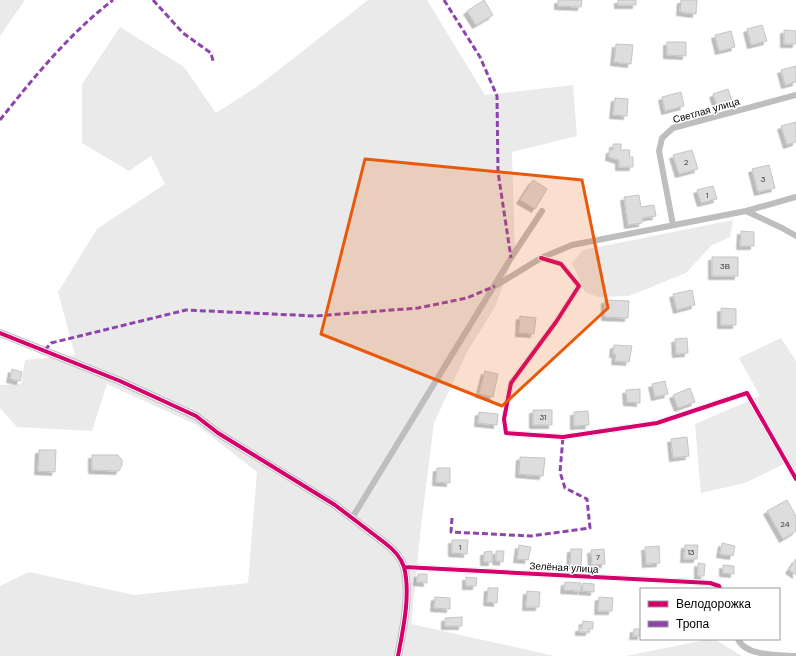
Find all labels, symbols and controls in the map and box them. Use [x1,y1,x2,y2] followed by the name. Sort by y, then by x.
[671,95,741,126] street label: Светлая улица
[684,157,689,167] house number: 2
[761,174,766,184] house number: 3
[706,190,708,200] house number: 1
[720,261,730,271] house number: 3В
[539,412,547,422] house number: 31
[780,519,790,529] house number: 24
[459,542,461,552] house number: 1
[687,547,695,557] house number: 13
[596,552,600,562] house number: 7
[529,559,599,576] street label: Зелёная улица
[640,588,780,640] legend
[676,596,751,612] text: Велодорожка
[676,616,710,632] text: Тропа

